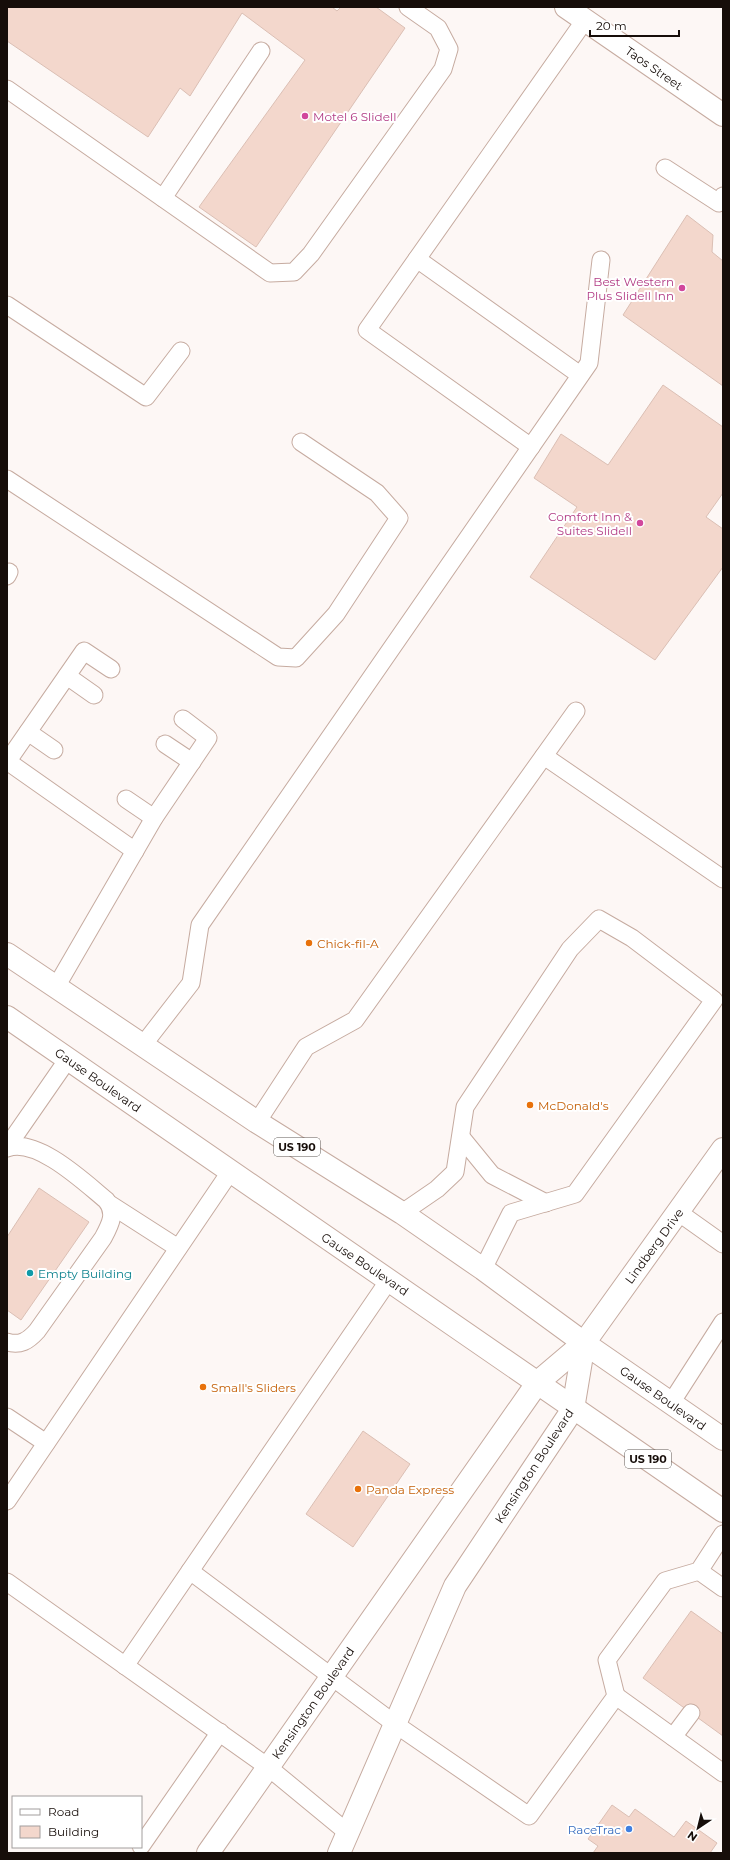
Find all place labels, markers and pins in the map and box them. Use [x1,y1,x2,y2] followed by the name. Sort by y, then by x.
[313,109,396,124] place label: Motel 6 Slidell
[300,111,310,121] marker: Motel 6 Slidell
[586,274,674,303] place label: Best Western Plus Slidell Inn
[677,283,687,293] marker: Best Western Plus Slidell Inn
[548,509,632,538] place label: Comfort Inn & Suites Slidell
[635,518,645,528] marker: Comfort Inn & Suites Slidell
[317,936,379,951] place label: Chick-fil-A
[304,938,314,948] marker: Chick-fil-A
[538,1098,609,1113] place label: McDonald's
[525,1100,535,1110] marker: McDonald's
[38,1266,132,1281] place label: Empty Building
[25,1268,35,1278] marker: Empty Building
[211,1380,296,1395] place label: Small's Sliders
[198,1382,208,1392] marker: Small's Sliders
[366,1482,454,1497] place label: Panda Express
[353,1484,363,1494] marker: Panda Express
[568,1822,621,1837] place label: RaceTrac
[624,1824,634,1834] marker: RaceTrac

